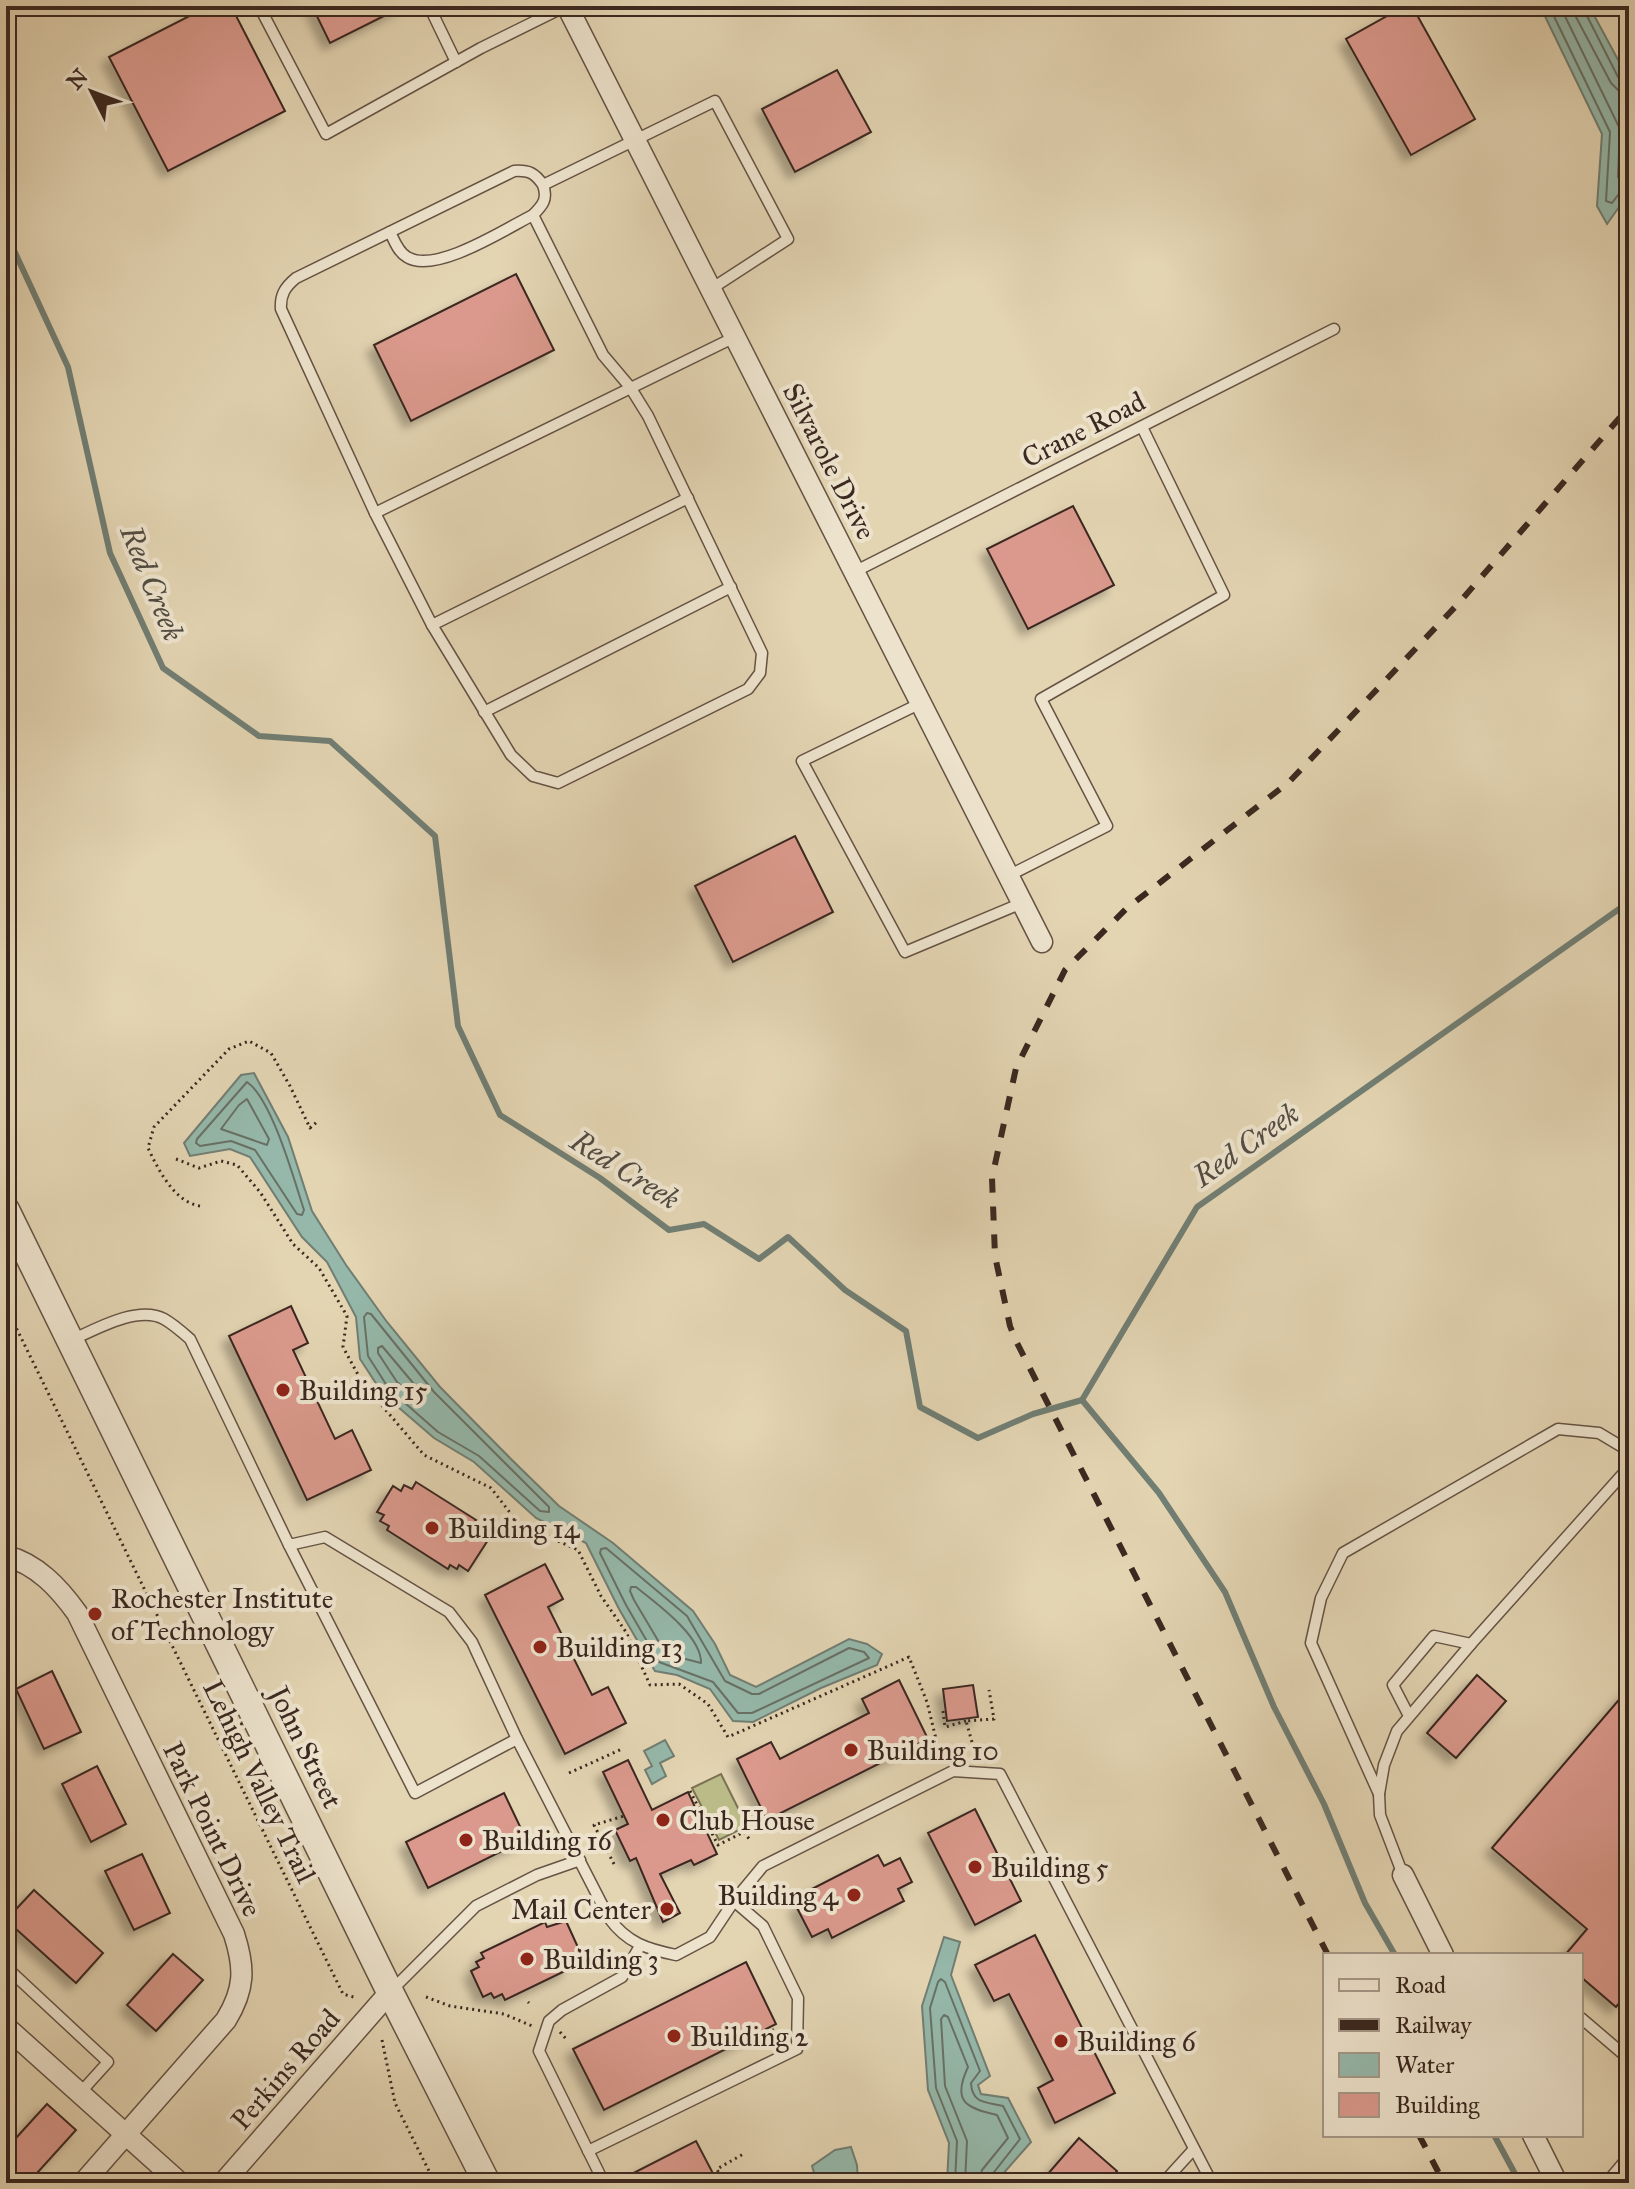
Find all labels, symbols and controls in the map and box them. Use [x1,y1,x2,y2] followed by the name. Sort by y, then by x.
[52,52,132,132] north arrow
[61,63,94,95] text: N
[775,377,884,545] street label: Silvarole Drive
[1016,383,1151,475] street label: Crane Road
[112,519,191,646] water label: Red Creek
[1185,1095,1306,1195] water label: Red Creek
[563,1122,686,1217] water label: Red Creek
[299,1373,427,1408] place label: Building 15
[274,1381,292,1399] marker: Building 15
[448,1511,581,1546] place label: Building 14
[423,1519,441,1537] marker: Building 14
[111,1581,333,1648] place label: Rochester Institute of Technology
[86,1605,104,1623] marker: Rochester Institute of Technology
[556,1630,683,1665] place label: Building 13
[531,1638,549,1656] marker: Building 13
[195,1674,324,1889] street label: Lehigh Valley Trail
[260,1678,350,1814] street label: John Street
[867,1733,999,1768] place label: Building 10
[155,1736,270,1922] street label: Park Point Drive
[842,1741,860,1759] marker: Building 10
[679,1803,815,1838] place label: Club House
[654,1811,672,1829] marker: Club House
[482,1823,614,1858] place label: Building 16
[457,1831,475,1849] marker: Building 16
[991,1850,1109,1885] place label: Building 5
[966,1858,984,1876] marker: Building 5
[718,1878,839,1913] place label: Building 4
[845,1886,863,1904] marker: Building 4
[511,1892,651,1927] place label: Mail Center
[658,1900,676,1918] marker: Mail Center
[543,1942,659,1977] place label: Building 3
[518,1950,536,1968] marker: Building 3
[1323,1953,1583,2137] legend
[1395,1970,1446,2000] text: Road
[223,2002,347,2137] street label: Perkins Road
[1395,2010,1472,2040] text: Railway
[690,2019,809,2054] place label: Building 2
[1077,2024,1198,2059] place label: Building 6
[665,2027,683,2045] marker: Building 2
[1052,2032,1070,2050] marker: Building 6
[1395,2050,1454,2080] text: Water
[1395,2090,1480,2120] text: Building

